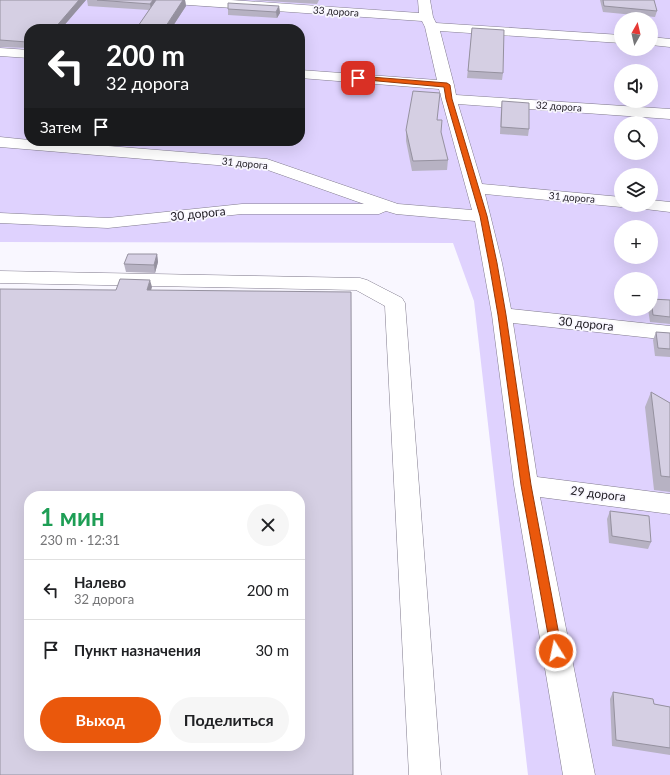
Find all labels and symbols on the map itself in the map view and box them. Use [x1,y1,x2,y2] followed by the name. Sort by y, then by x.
[313,3,360,19] street label: 33 дорога
[614,12,658,56] north arrow
[341,61,375,95] pin
[536,98,583,114] street label: 32 дорога
[221,155,269,171] street label: 31 дорога
[548,189,596,205] street label: 31 дорога
[170,203,226,224] street label: 30 дорога
[558,313,614,334] street label: 30 дорога
[570,483,627,504] street label: 29 дорога
[535,630,577,672] position arrow

